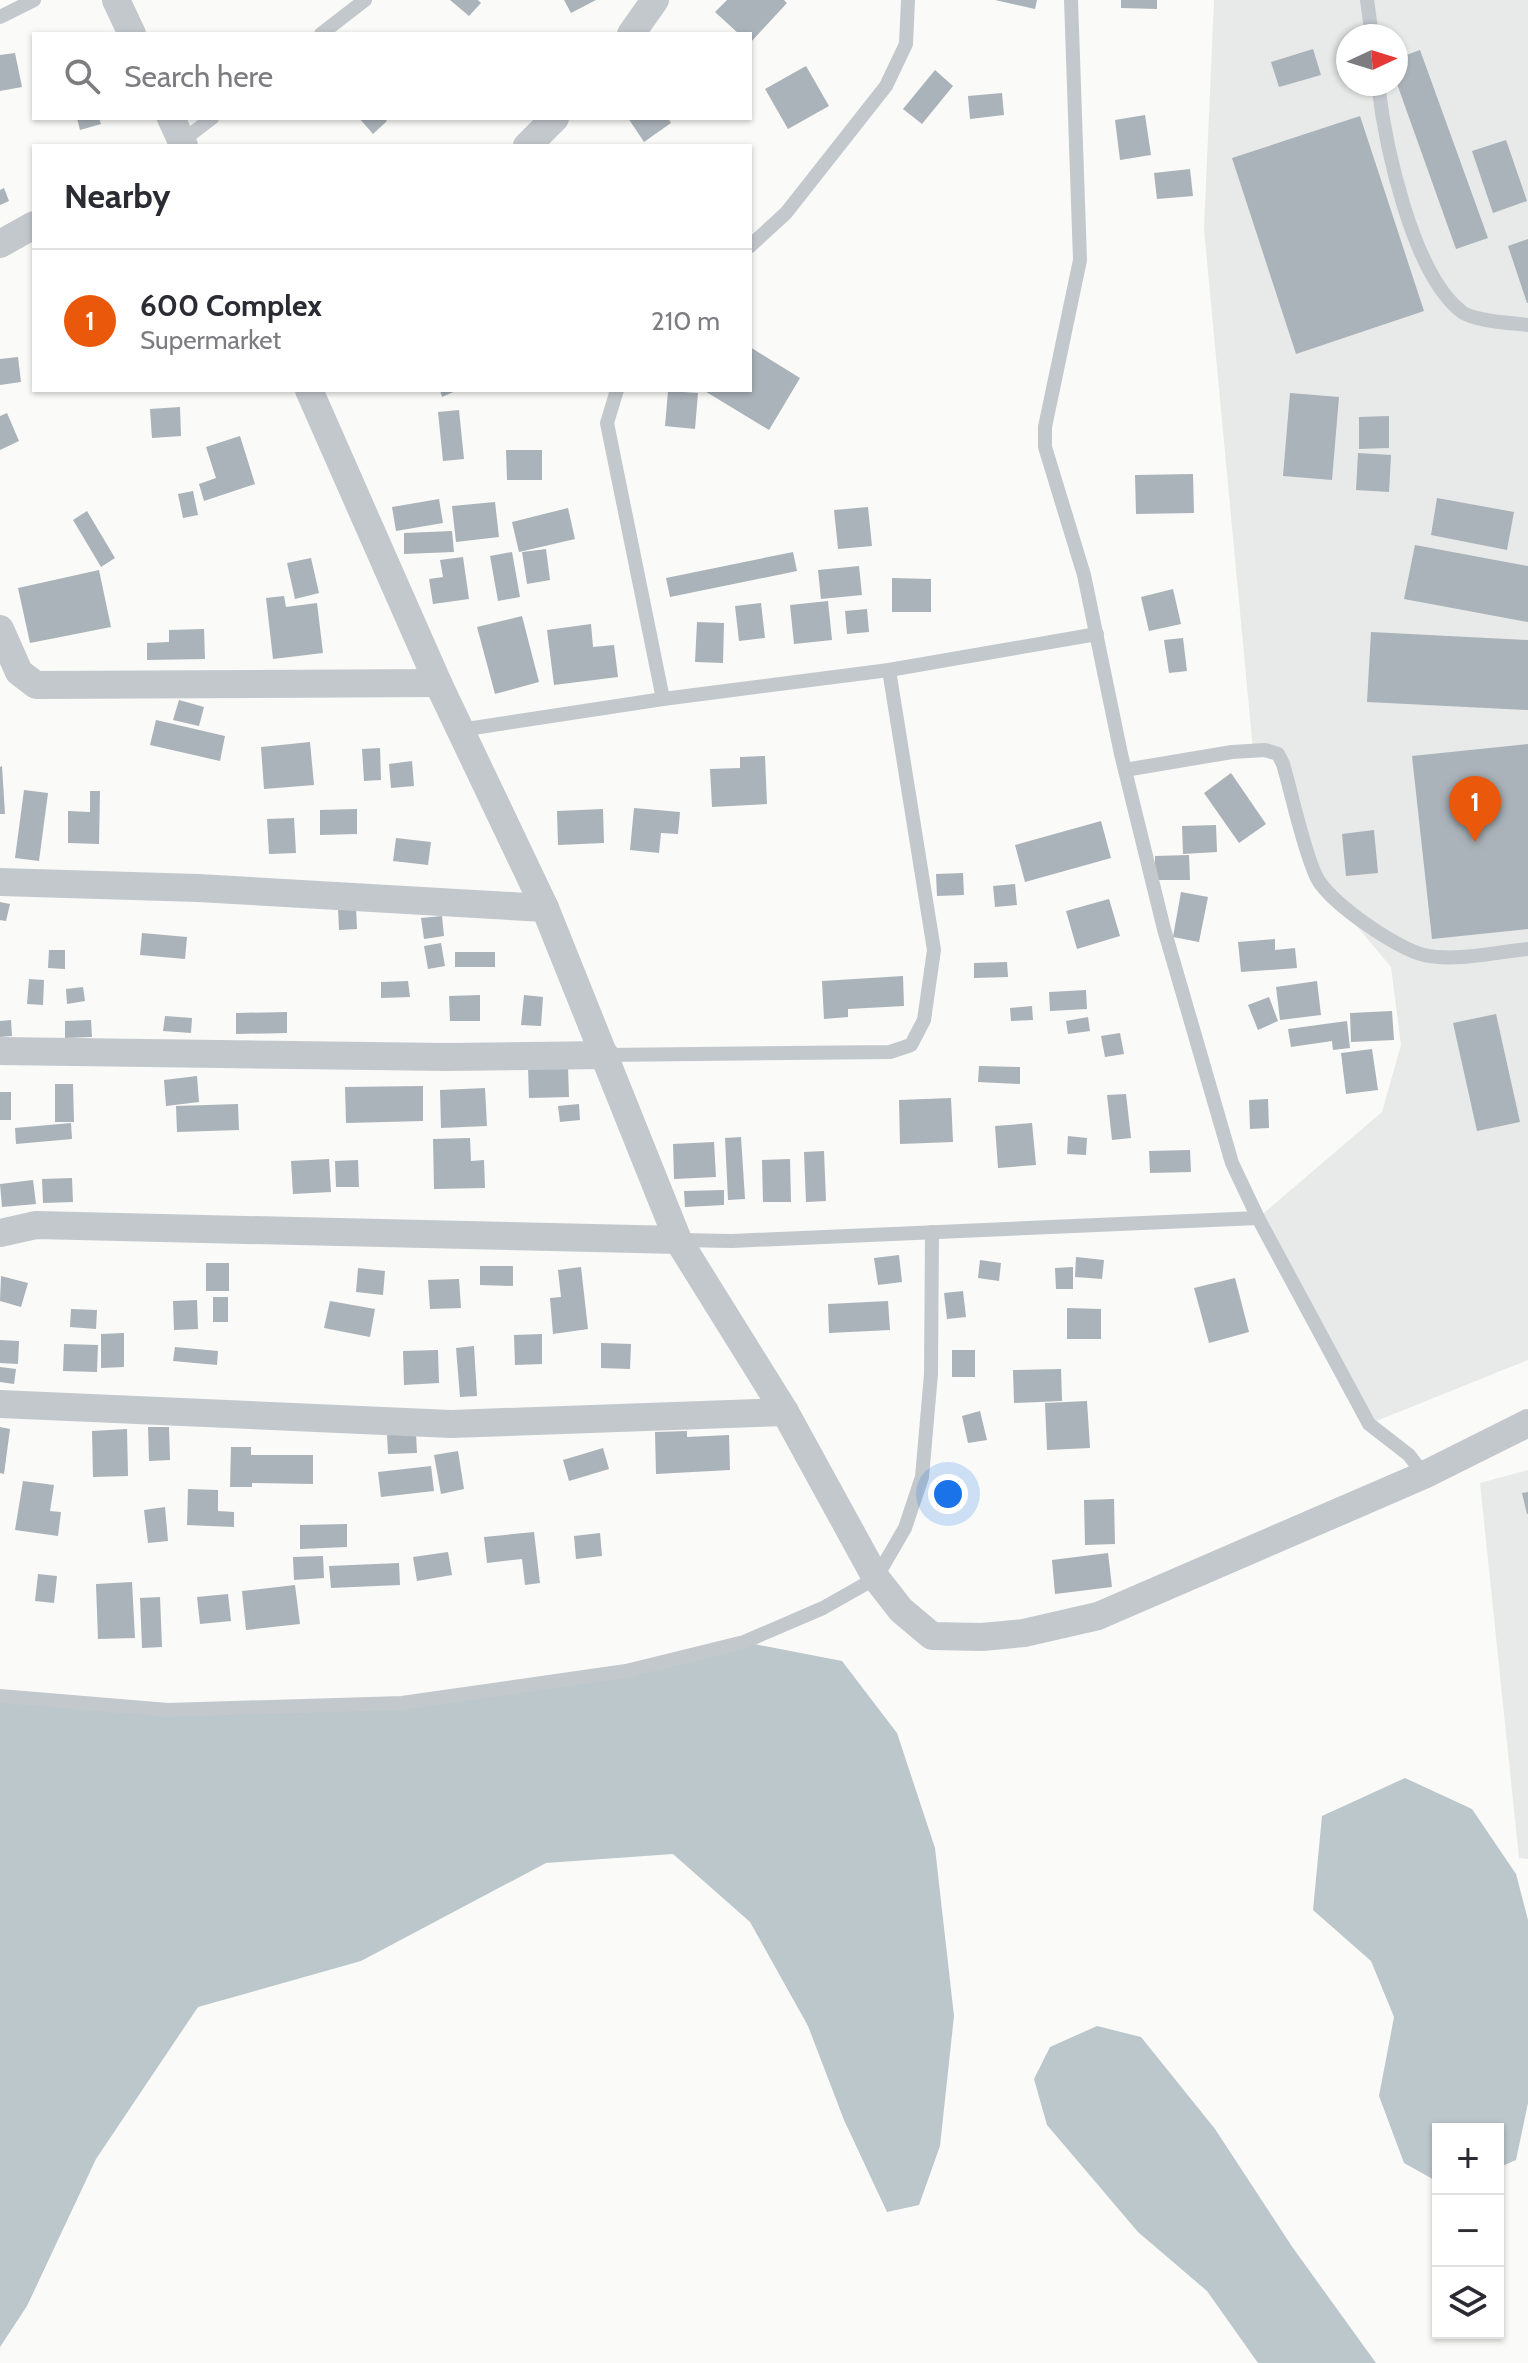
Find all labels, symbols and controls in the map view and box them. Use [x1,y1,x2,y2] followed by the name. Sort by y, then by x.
[1336,24,1408,96] north arrow
[32,32,752,120] search box
[60,54,104,98] icon: search
[124,58,273,95] text: Search here
[64,175,171,217] text: Nearby
[140,287,322,324] text: 600 Complex
[85,305,95,337] text: 1
[651,305,720,337] text: 210 m
[140,324,281,356] text: Supermarket
[1449,776,1501,842] pin: 1
[928,1474,968,1514] your location
[1432,2123,1504,2339] map controls
[1432,2123,1504,2195] button: +
[1432,2195,1504,2267] button: −
[1432,2267,1504,2339] button: layers

